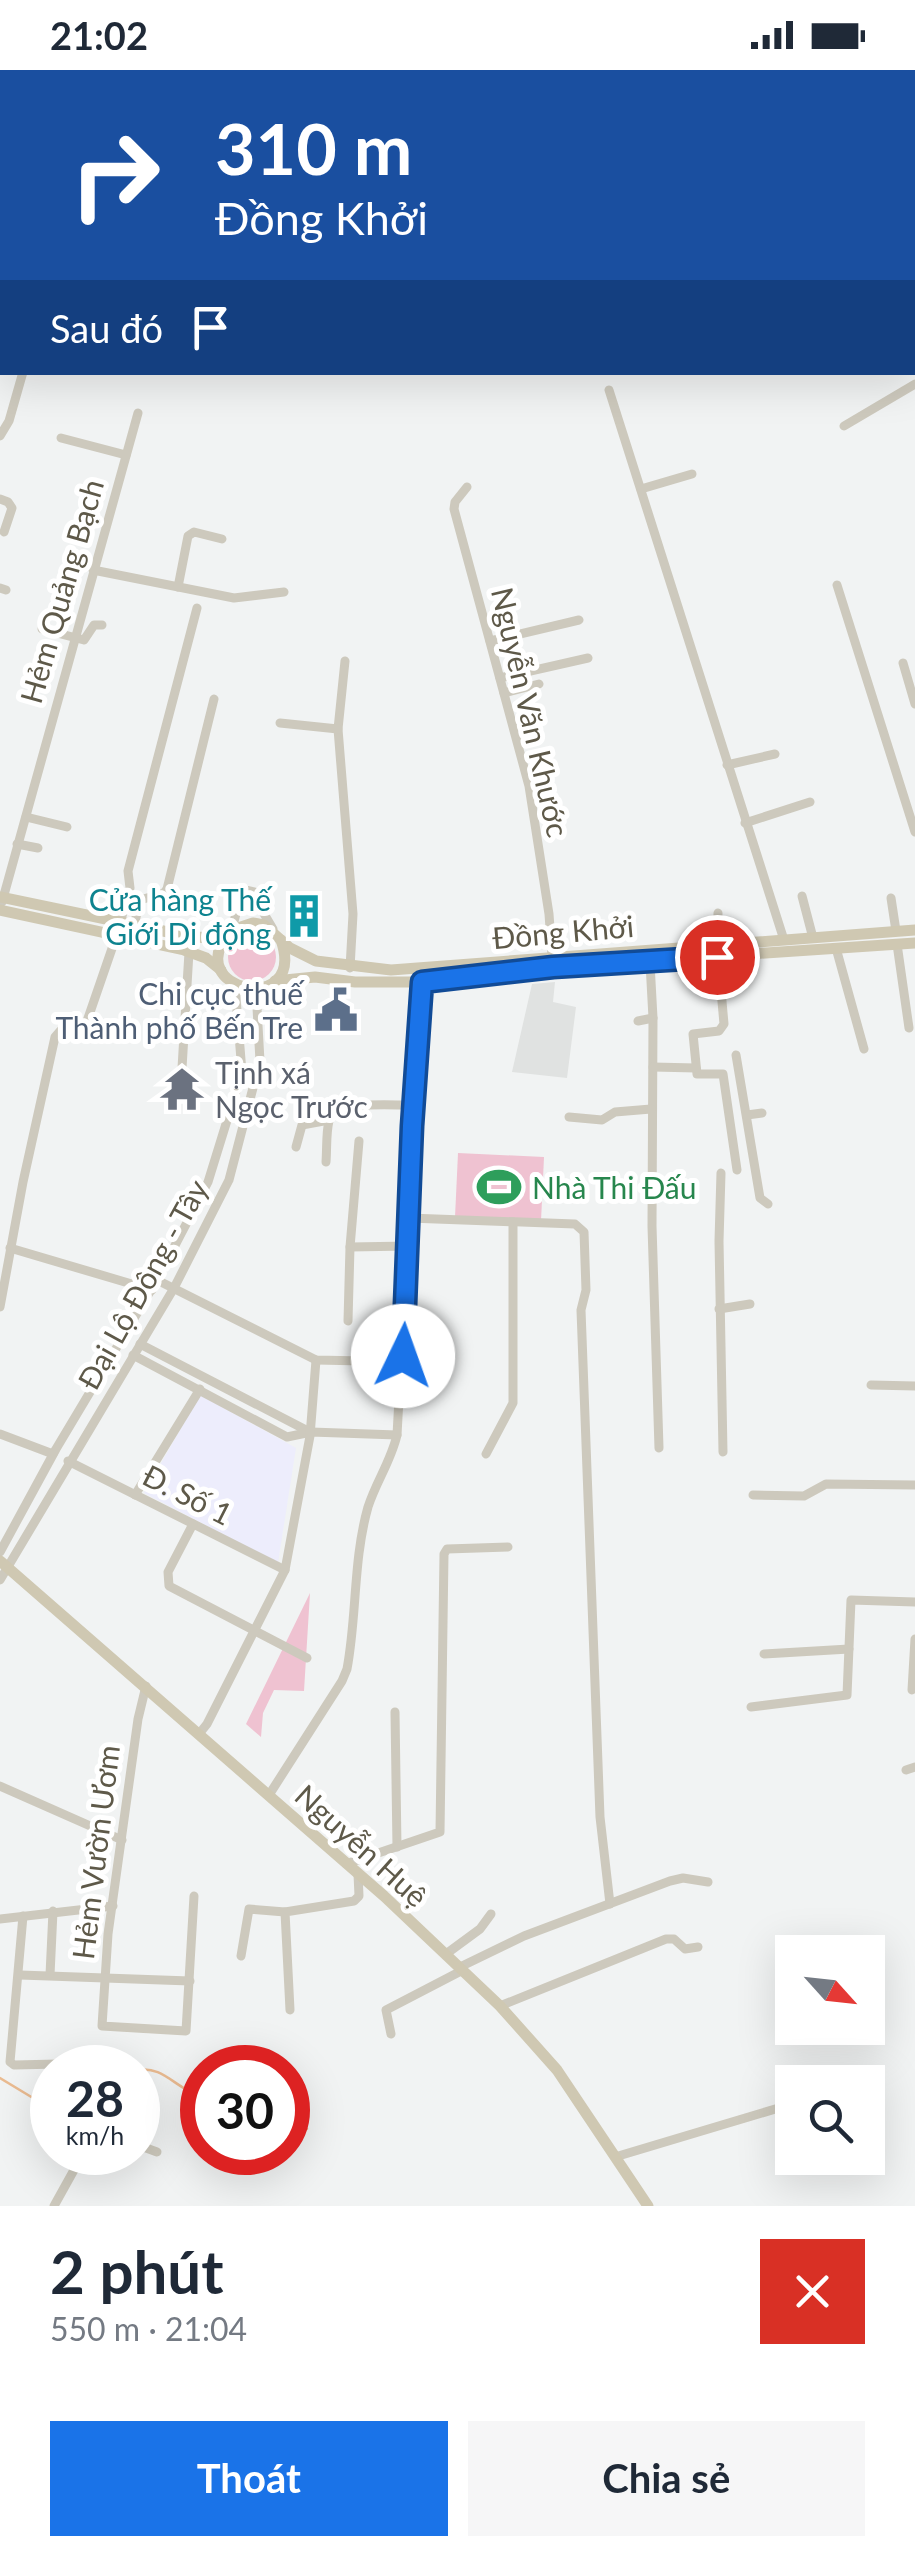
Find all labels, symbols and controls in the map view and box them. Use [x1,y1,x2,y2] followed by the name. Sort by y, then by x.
[50,12,148,58] text: 21:02
[215,106,412,190] text: 310 m
[50,110,180,240] icon: right
[215,191,428,245] text: Đồng Khởi
[183,300,238,355] icon: arrive
[50,305,163,351] text: Sau đó
[12,475,110,707] street label: Hẻm Quảng Bạch
[485,584,577,840] street label: Nguyễn Văn Khước
[89,881,273,951] place label: Cửa hàng Thế Giới Di động
[280,892,328,940] building icon: Cửa hàng Thế Giới Di động
[491,907,635,955] street label: Đồng Khởi
[675,915,760,1000] pin
[690,930,745,985] icon: arrive
[55,975,305,1045] place label: Chi cục thuế Thành phố Bến Tre
[312,986,360,1034] public building icon: Chi cục thuế Thành phố Bến Tre
[215,1054,368,1124] place label: Tịnh xá Ngọc Trước
[158,1065,206,1113] temple icon: Tịnh xá Ngọc Trước
[475,1163,523,1211] sports icon: Nhà Thi Đấu
[532,1169,697,1205] place label: Nhà Thi Đấu
[69,1172,215,1395] street label: Đại Lộ Đông - Tây
[351,1304,455,1408] position arrow
[137,1456,239,1532] street label: Đ. Số 1
[64,1743,126,1961] street label: Hẻm Vườn Ươm
[289,1776,435,1914] street label: Nguyễn Huệ
[775,1935,885,2045] north arrow
[775,1935,885,2175] map controls
[180,2045,310,2175] speed limit sign: 30
[775,2065,885,2175] button: search
[66,2068,124,2128] text: 28
[66,2120,124,2150] text: km/h
[50,2235,223,2307] text: 2 phút
[760,2239,865,2344] button: close
[50,2309,247,2348] text: 550 m · 21:04
[50,2421,448,2536] button: Thoát
[468,2421,865,2536] button: Chia sẻ

